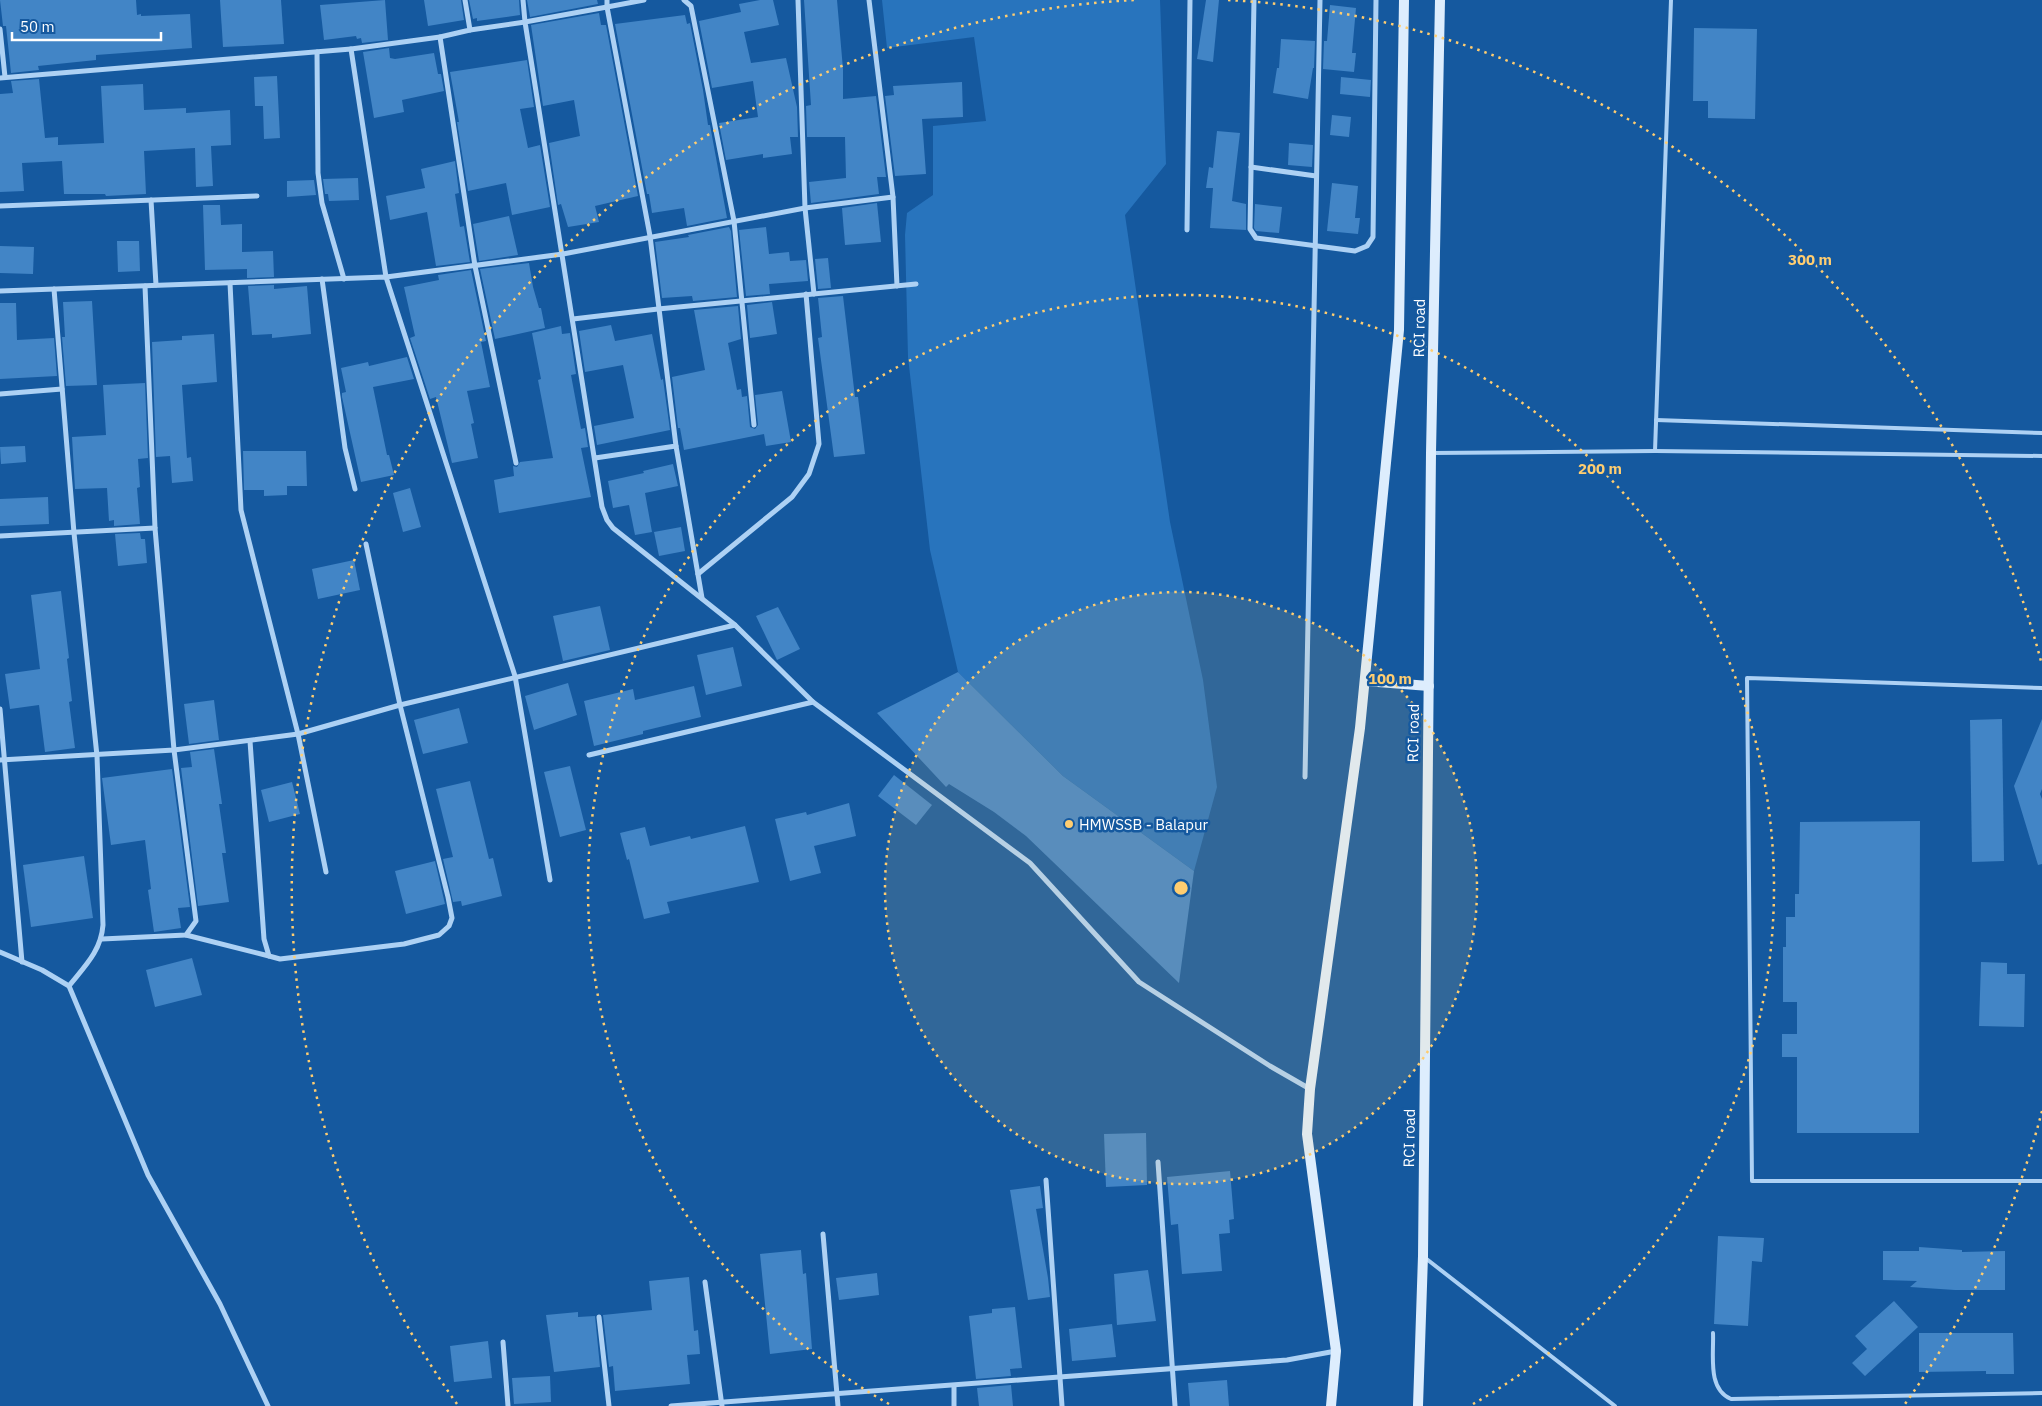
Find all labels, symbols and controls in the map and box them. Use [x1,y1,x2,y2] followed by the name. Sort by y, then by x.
[12,10,161,42] scale bar
[20,17,55,36] text: 50 m
[1788,250,1832,269] text: 300 m
[1409,298,1429,358] street label: RCI road
[1578,459,1622,478] text: 200 m
[1368,669,1412,688] text: 100 m
[1403,703,1423,763] street label: RCI road
[1079,815,1208,834] place label: HMWSSB - Balapur
[1063,818,1075,830] marker: HMWSSB - Balapur
[1172,879,1190,897] centre of rings
[1399,1108,1419,1168] street label: RCI road

